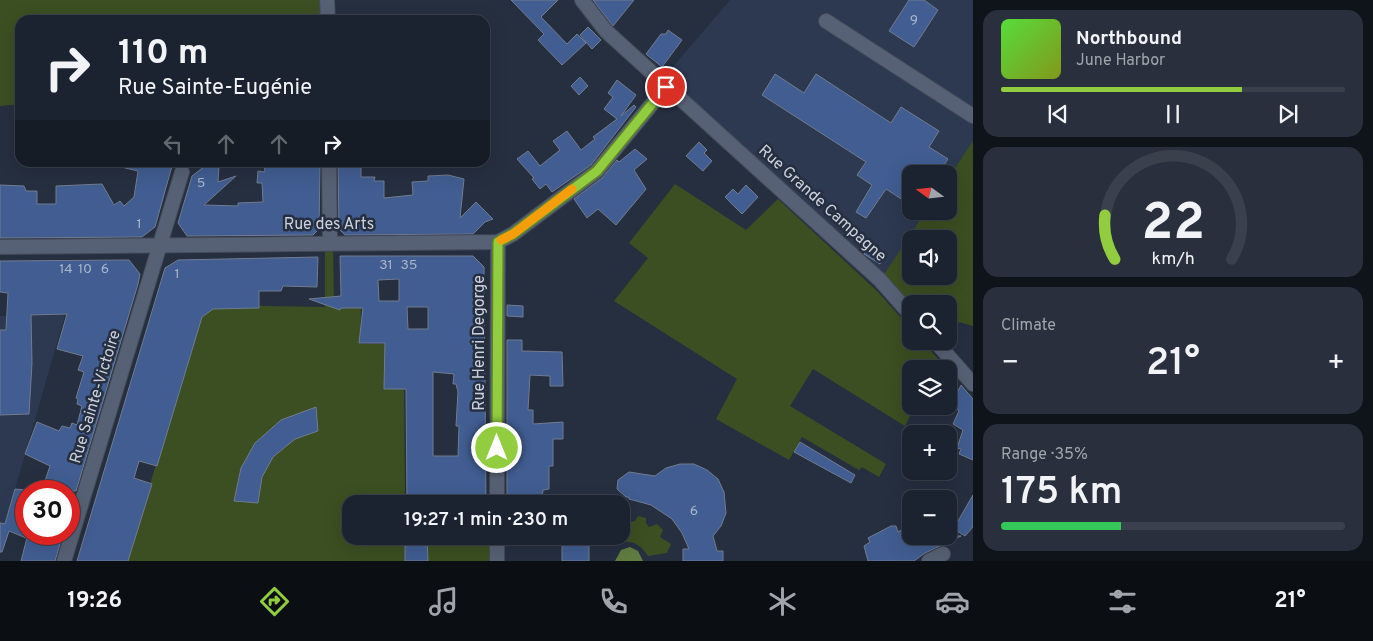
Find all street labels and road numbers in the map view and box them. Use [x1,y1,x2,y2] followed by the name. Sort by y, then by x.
[754,141,890,267] street label: Rue Grande Campagne
[284,215,374,235] street label: Rue des Arts
[470,275,490,411] street label: Rue Henri Degorge
[66,328,126,466] street label: Rue Sainte-Victoire

